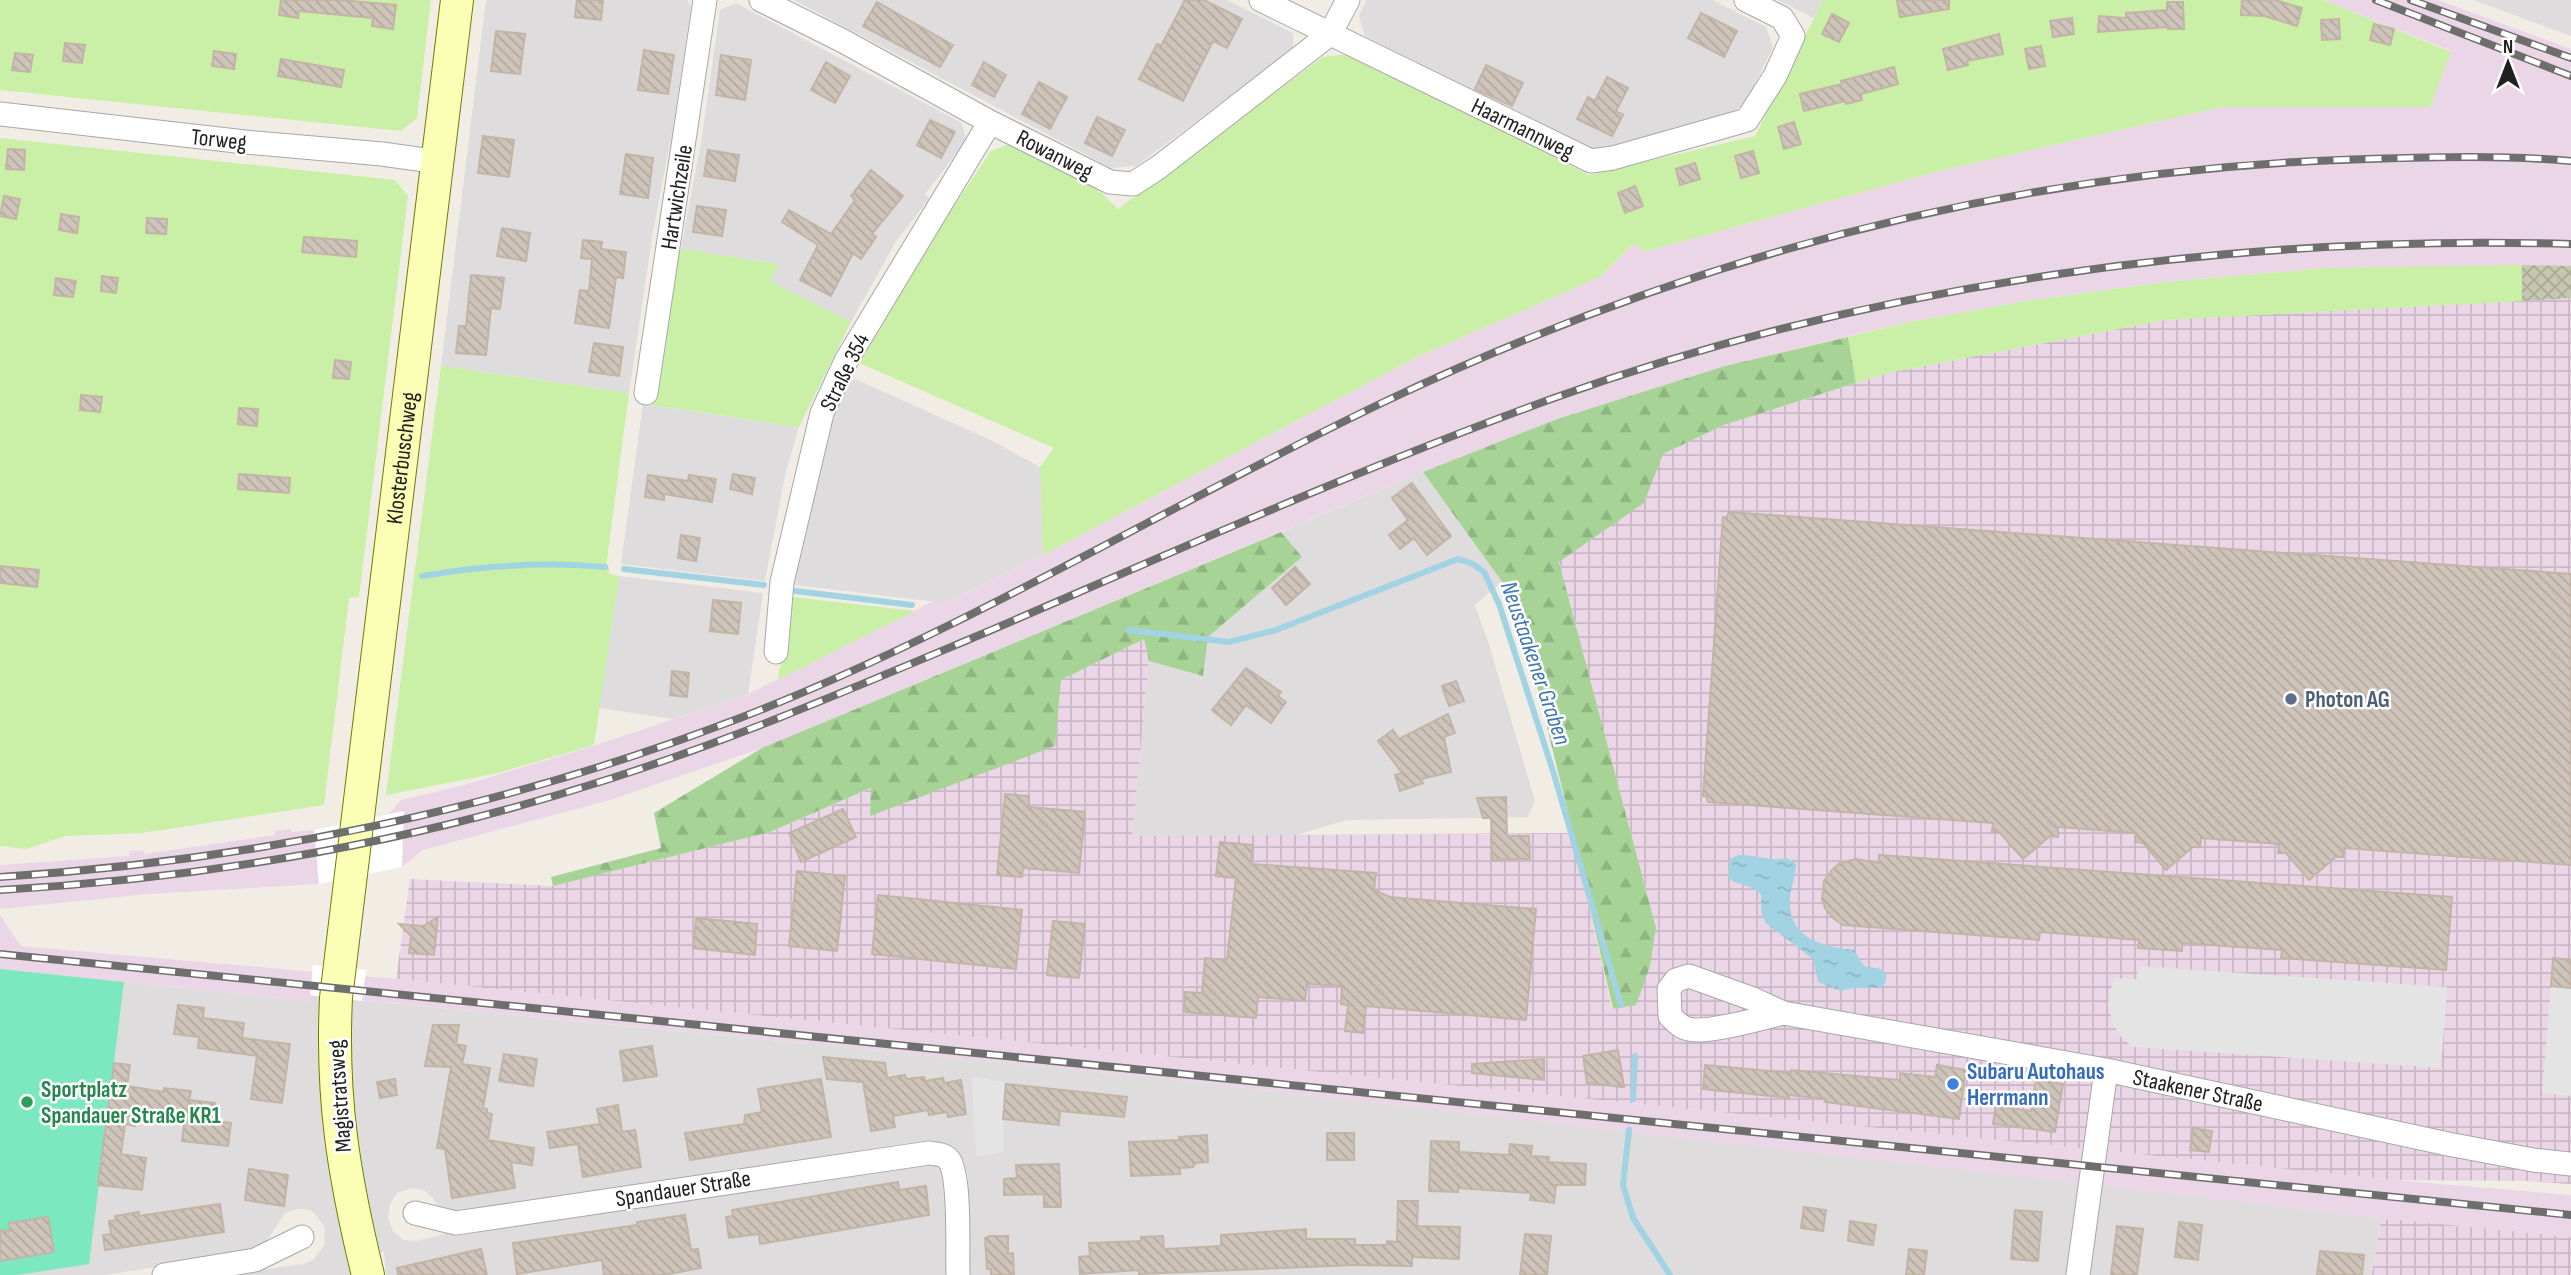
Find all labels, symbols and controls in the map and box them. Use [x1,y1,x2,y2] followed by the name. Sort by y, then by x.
[2473,28,2543,98] north arrow
[2503,36,2513,59] text: N
[1467,92,1578,166] street label: Haarmannweg
[190,123,248,157] street label: Torweg
[1012,124,1098,186] street label: Rowanweg
[655,143,699,252] street label: Hartwichzeile
[814,329,876,416] street label: Straße 354
[381,390,424,526] street label: Klosterbuschweg
[1494,578,1577,749] water label: Neustaakener Graben
[2305,686,2390,714] place label: Photon AG
[2283,691,2299,707] marker: Photon AG
[322,1039,358,1153] street label: Magistratsweg
[1967,1058,2105,1112] place label: Subaru Autohaus Herrmann
[2130,1064,2265,1118] street label: Staakener Straße
[41,1076,221,1130] place label: Sportplatz Spandauer Straße KR1
[1945,1076,1961,1092] marker: Subaru Autohaus Herrmann
[19,1094,35,1110] marker: Sportplatz Spandauer Straße KR1
[614,1164,753,1213] street label: Spandauer Straße

